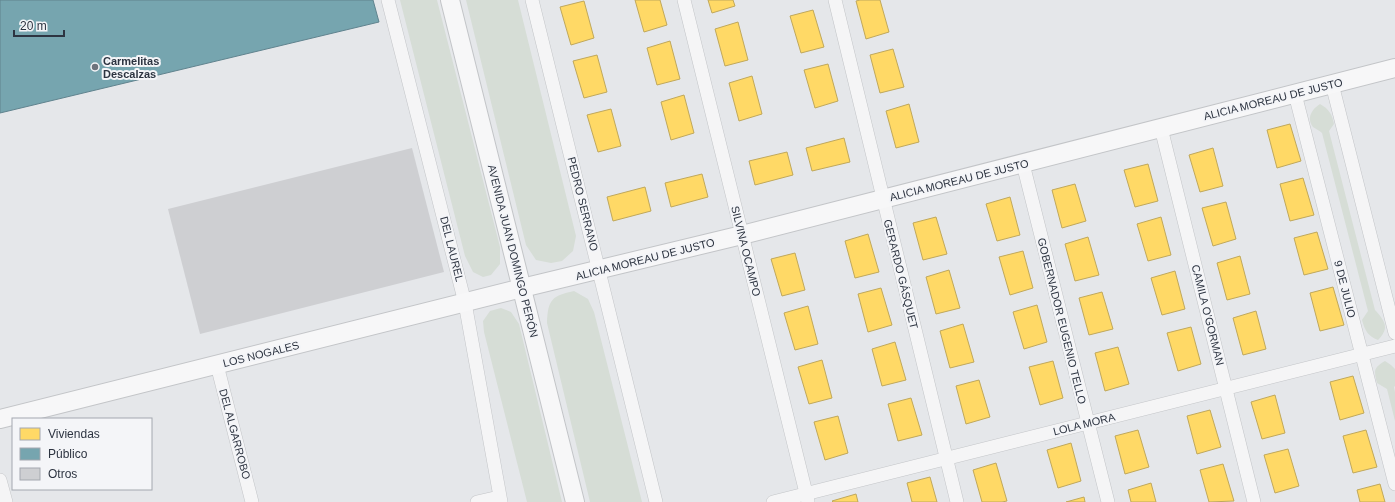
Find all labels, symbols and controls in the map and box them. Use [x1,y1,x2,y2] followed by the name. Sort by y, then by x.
[14,12,64,38] scale bar
[20,19,47,33] text: 20 m
[103,55,159,80] place label: Carmelitas Descalzas
[90,62,100,72] marker: Carmelitas Descalzas
[1202,76,1344,122] street label: ALICIA MOREAU DE JUSTO
[565,156,601,253] street label: PEDRO SERRANO
[888,157,1030,203] street label: ALICIA MOREAU DE JUSTO
[486,163,540,339] street label: AVENIDA JUAN DOMINGO PERÓN
[729,205,763,298] street label: SILVINA OCAMPO
[438,215,466,283] street label: DEL LAUREL
[882,218,920,330] street label: GERARDO GÁSQUET
[574,236,716,282] street label: ALICIA MOREAU DE JUSTO
[1035,237,1089,406] street label: GOBERNADOR EUGENIO TELLO
[1332,259,1358,319] street label: 9 DE JULIO
[1190,263,1226,367] street label: CAMILA O'GORMAN
[222,339,300,369] street label: LOS NOGALES
[217,387,253,481] street label: DEL ALGARROBO
[1052,410,1117,438] street label: LOLA MORA
[12,418,152,490] legend
[48,427,100,441] text: Viviendas
[48,447,88,461] text: Público
[48,467,77,481] text: Otros

